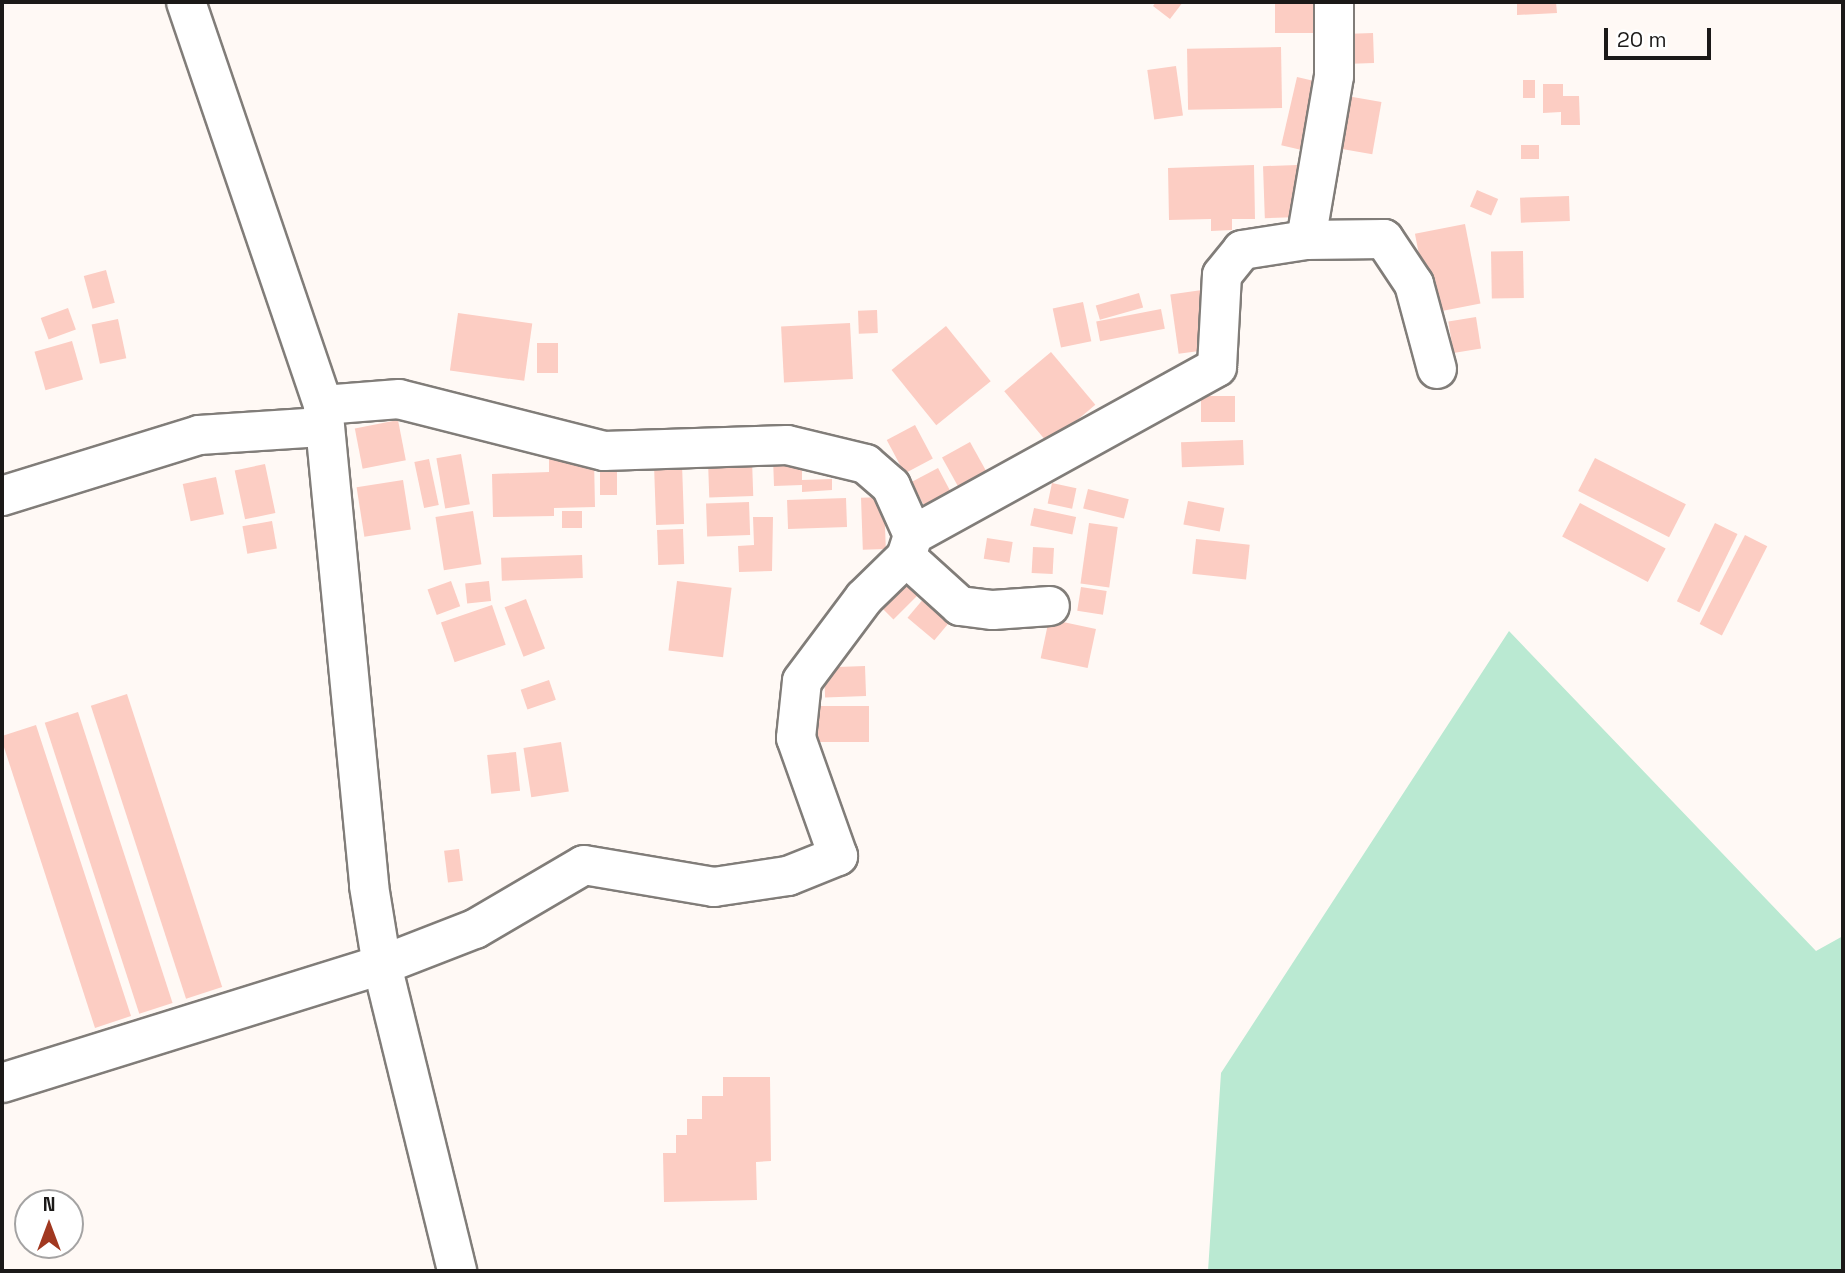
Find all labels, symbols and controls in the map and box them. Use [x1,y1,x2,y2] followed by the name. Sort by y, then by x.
[1607,14,1714,58] scale bar
[1617,26,1667,53] text: 20 m
[14,1189,84,1259] north arrow
[43,1192,55,1217] text: N

